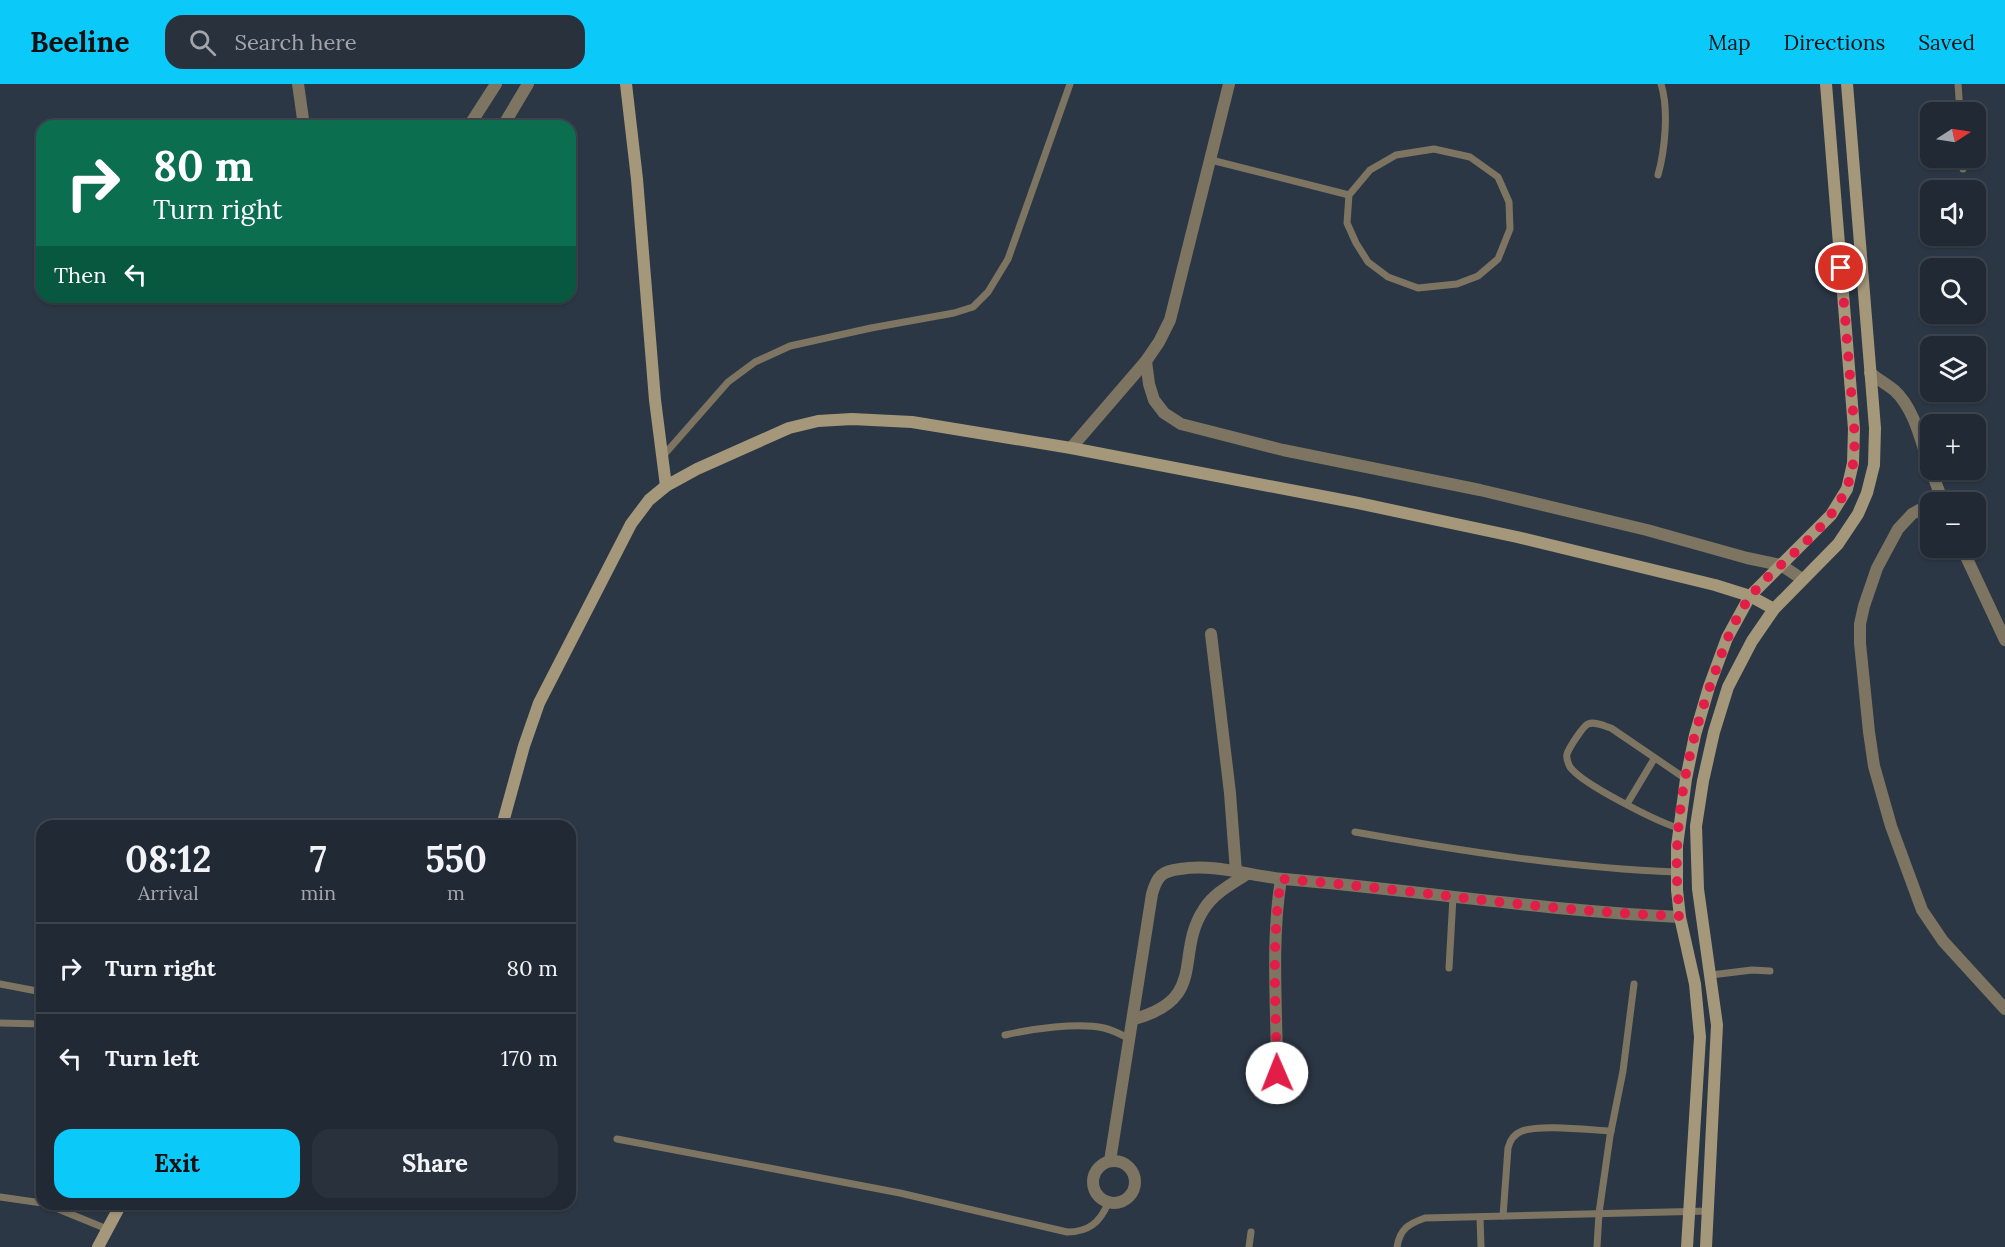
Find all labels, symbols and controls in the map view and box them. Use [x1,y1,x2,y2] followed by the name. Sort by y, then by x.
[165,15,585,69] search box
[30,24,129,60] text: Beeline
[186,26,219,59] icon: search
[234,28,357,56] text: Search here
[1708,29,1751,56] text: Map
[1784,29,1885,56] text: Directions
[1918,29,1975,56] text: Saved
[1920,102,1986,168] north arrow
[1920,102,1986,558] map controls
[153,139,253,193] text: 80 m
[54,144,132,222] icon: right
[1920,180,1986,246] button: sound
[153,192,282,226] text: Turn right
[1815,242,1866,293] pin
[1824,251,1857,284] icon: arrive
[119,258,152,291] icon: left
[1920,258,1986,324] button: search
[54,261,107,289] text: Then
[1920,336,1986,402] button: layers
[1920,414,1986,480] button: +
[1920,492,1986,558] button: −
[125,836,211,882] text: 08:12
[310,836,327,882] text: 7
[425,836,487,882] text: 550
[138,880,199,905] text: Arrival
[300,880,336,905] text: min
[447,880,465,905] text: m
[54,952,87,985] icon: right
[105,954,216,982] text: Turn right
[507,954,558,982] text: 80 m
[1245,1041,1309,1105] position arrow
[54,1042,87,1075] icon: left
[105,1044,199,1072] text: Turn left
[501,1044,558,1072] text: 170 m
[54,1129,300,1198] button: Exit
[312,1129,558,1198] button: Share

